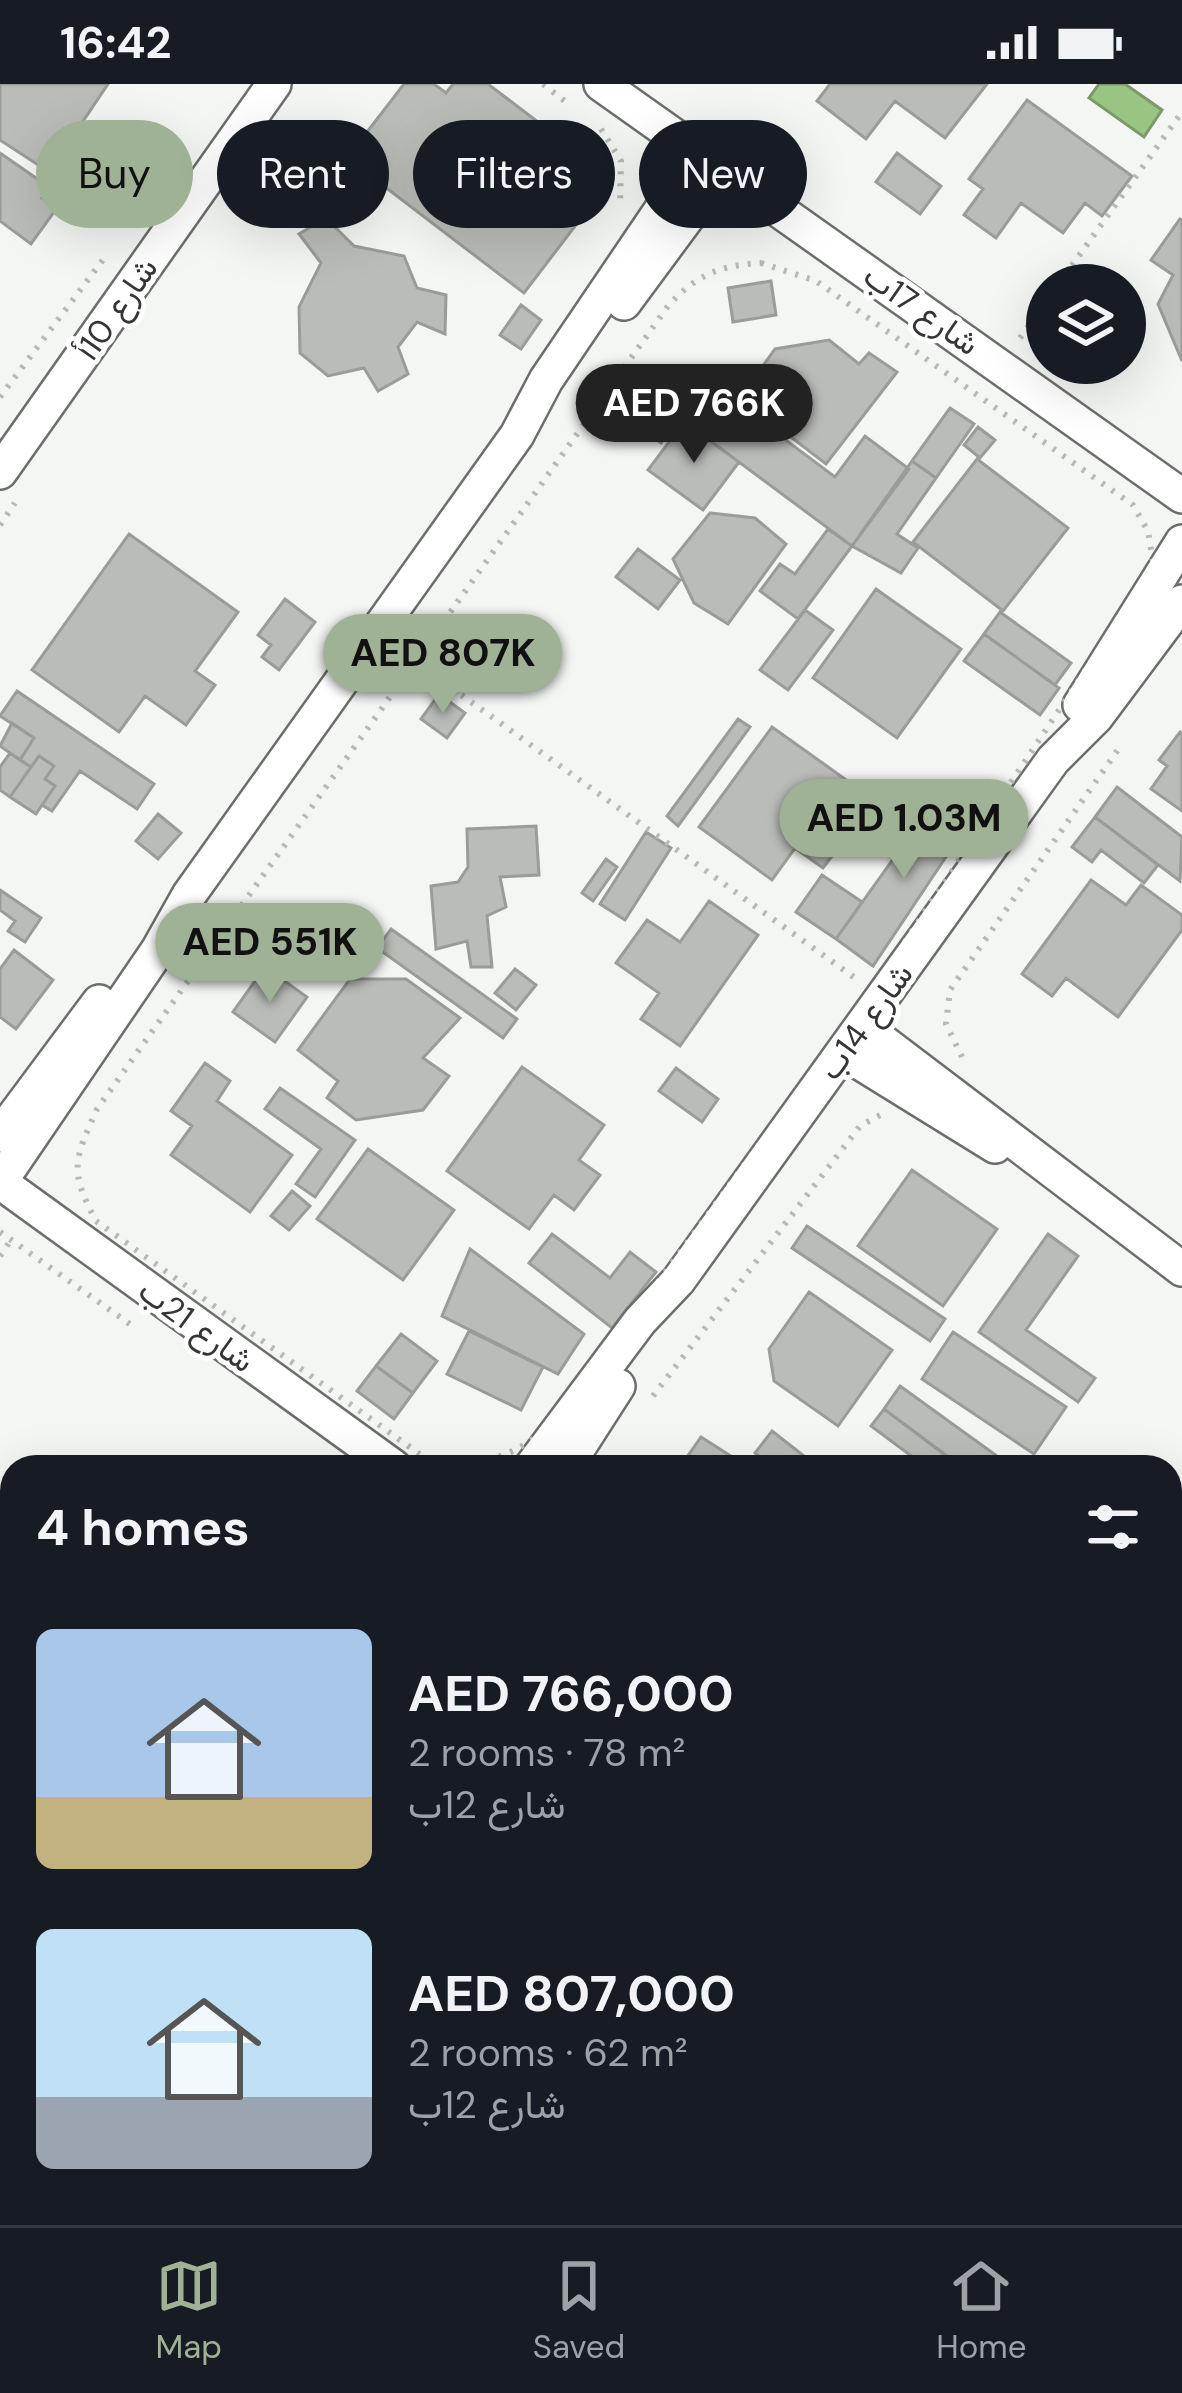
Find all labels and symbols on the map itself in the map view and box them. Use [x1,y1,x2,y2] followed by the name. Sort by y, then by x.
[66,249,168,369] street label: شارع 10أ
[855,254,988,366] street label: شارع 17ب
[570,364,818,466] pin: AED 766K
[319,614,567,716] pin: AED 807K
[767,779,1041,881] pin: AED 1.03M
[146,903,394,1005] pin: AED 551K
[809,954,923,1089] street label: شارع 14ب
[130,1269,263,1383] street label: شارع 21ب

